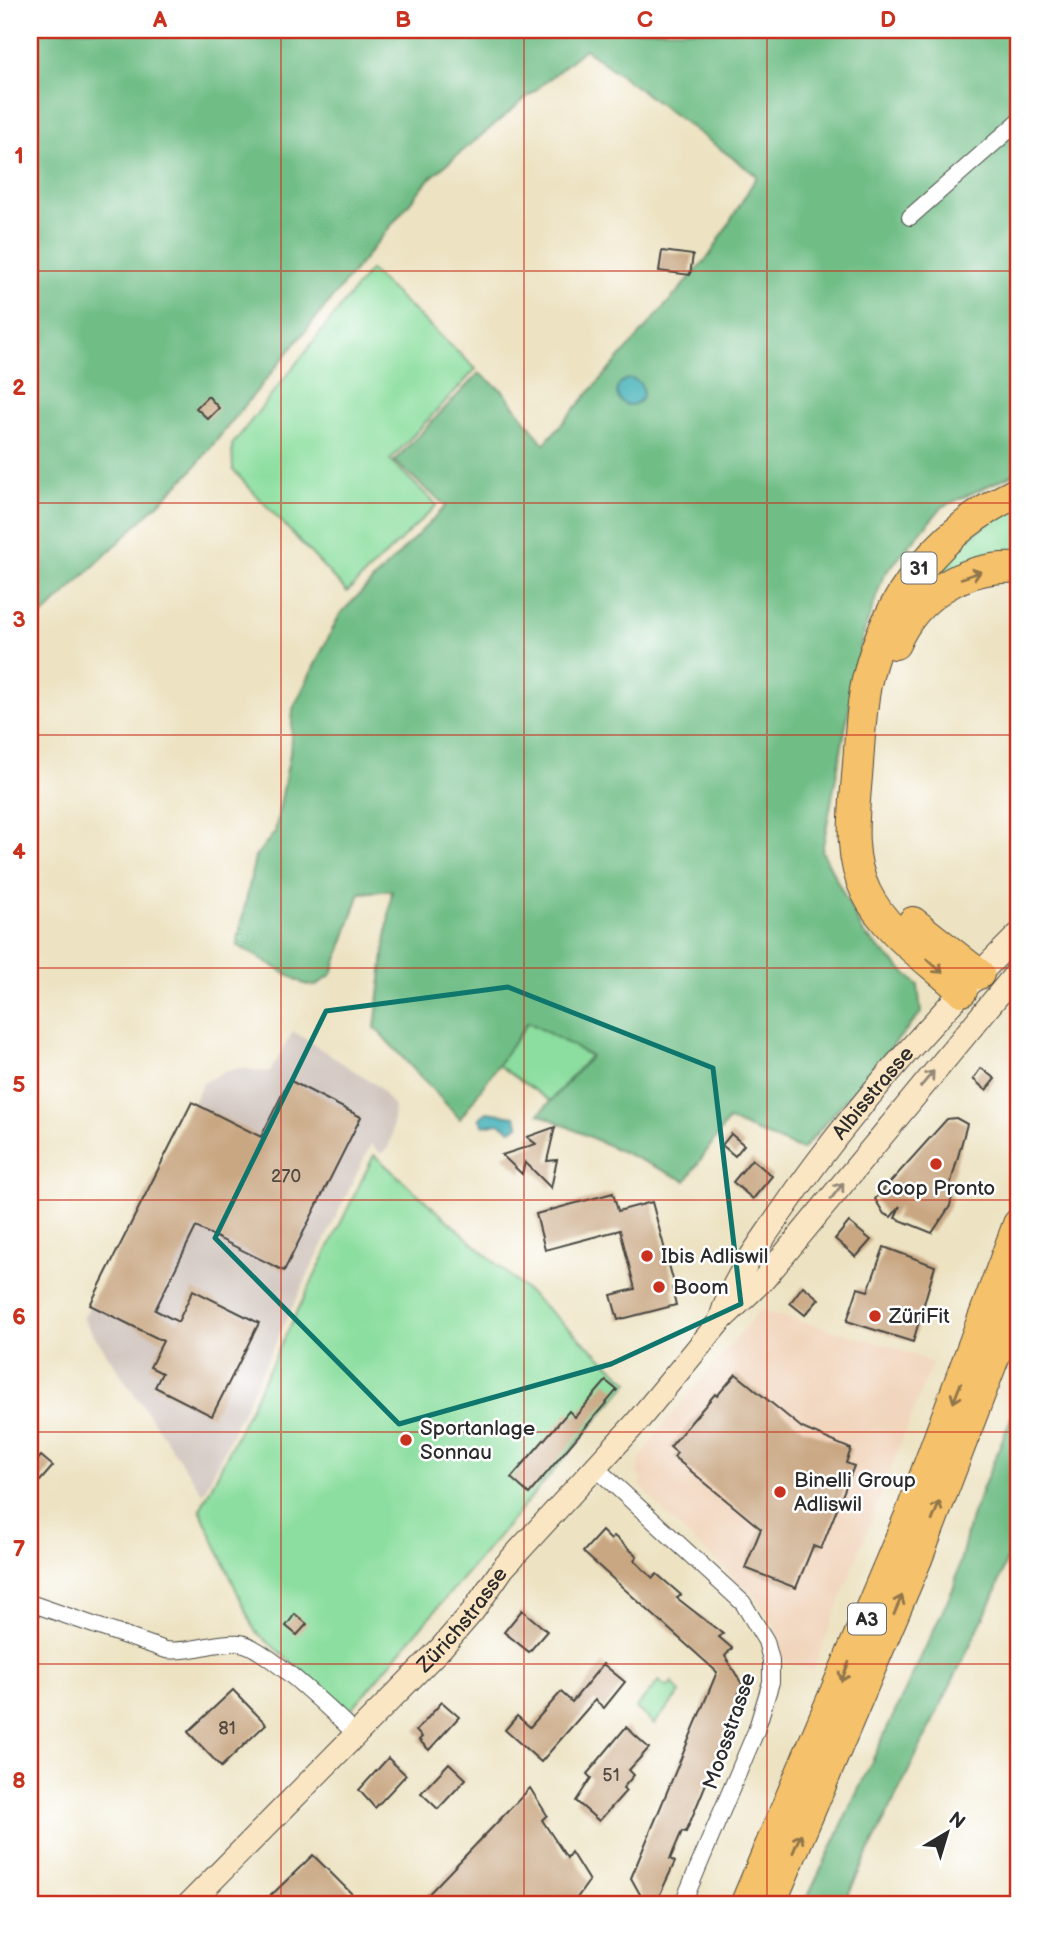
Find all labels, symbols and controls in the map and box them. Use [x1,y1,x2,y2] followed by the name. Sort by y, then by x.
[152,6,168,34] text: A
[395,6,411,34] text: B
[637,6,653,34] text: C
[880,6,896,34] text: D
[14,142,24,170] text: 1
[12,374,26,402] text: 2
[902,552,936,583] road number: 31
[959,568,981,580] one-way arrow
[12,606,26,634] text: 3
[12,838,26,866] text: 4
[926,957,943,974] one-way arrow
[827,1041,919,1145] street label: Albisstrasse
[12,1071,26,1099] text: 5
[919,1071,935,1089] one-way arrow
[928,1156,944,1172] marker: Coop Pronto
[271,1166,301,1187] house number: 270
[877,1176,995,1201] place label: Coop Pronto
[829,1182,844,1200] one-way arrow
[661,1244,768,1269] place label: Ibis Adliswil
[639,1248,655,1264] marker: Ibis Adliswil
[673,1275,729,1300] place label: Boom
[651,1279,667,1295] marker: Boom
[12,1303,26,1331] text: 6
[888,1304,950,1329] place label: ZüriFit
[867,1308,883,1324] marker: ZüriFit
[950,1381,962,1403] one-way arrow
[420,1416,535,1465] place label: Sportanlage Sonnau
[398,1432,414,1448] marker: Sportanlage Sonnau
[794,1468,916,1517] place label: Binelli Group Adliswil
[772,1484,788,1500] marker: Binelli Group Adliswil
[931,1500,943,1522] one-way arrow
[13,1535,26,1563] text: 7
[411,1562,513,1679] street label: Zürichstrasse
[892,1595,905,1617] one-way arrow
[848,1604,886,1634] road number: A3
[838,1661,851,1682] one-way arrow
[698,1670,761,1793] street label: Moosstrasse
[218,1718,236,1739] house number: 81
[602,1765,620,1786] house number: 51
[12,1767,26,1795] text: 8
[912,1798,982,1868] north arrow
[944,1807,969,1834] text: N
[791,1832,804,1854] one-way arrow

